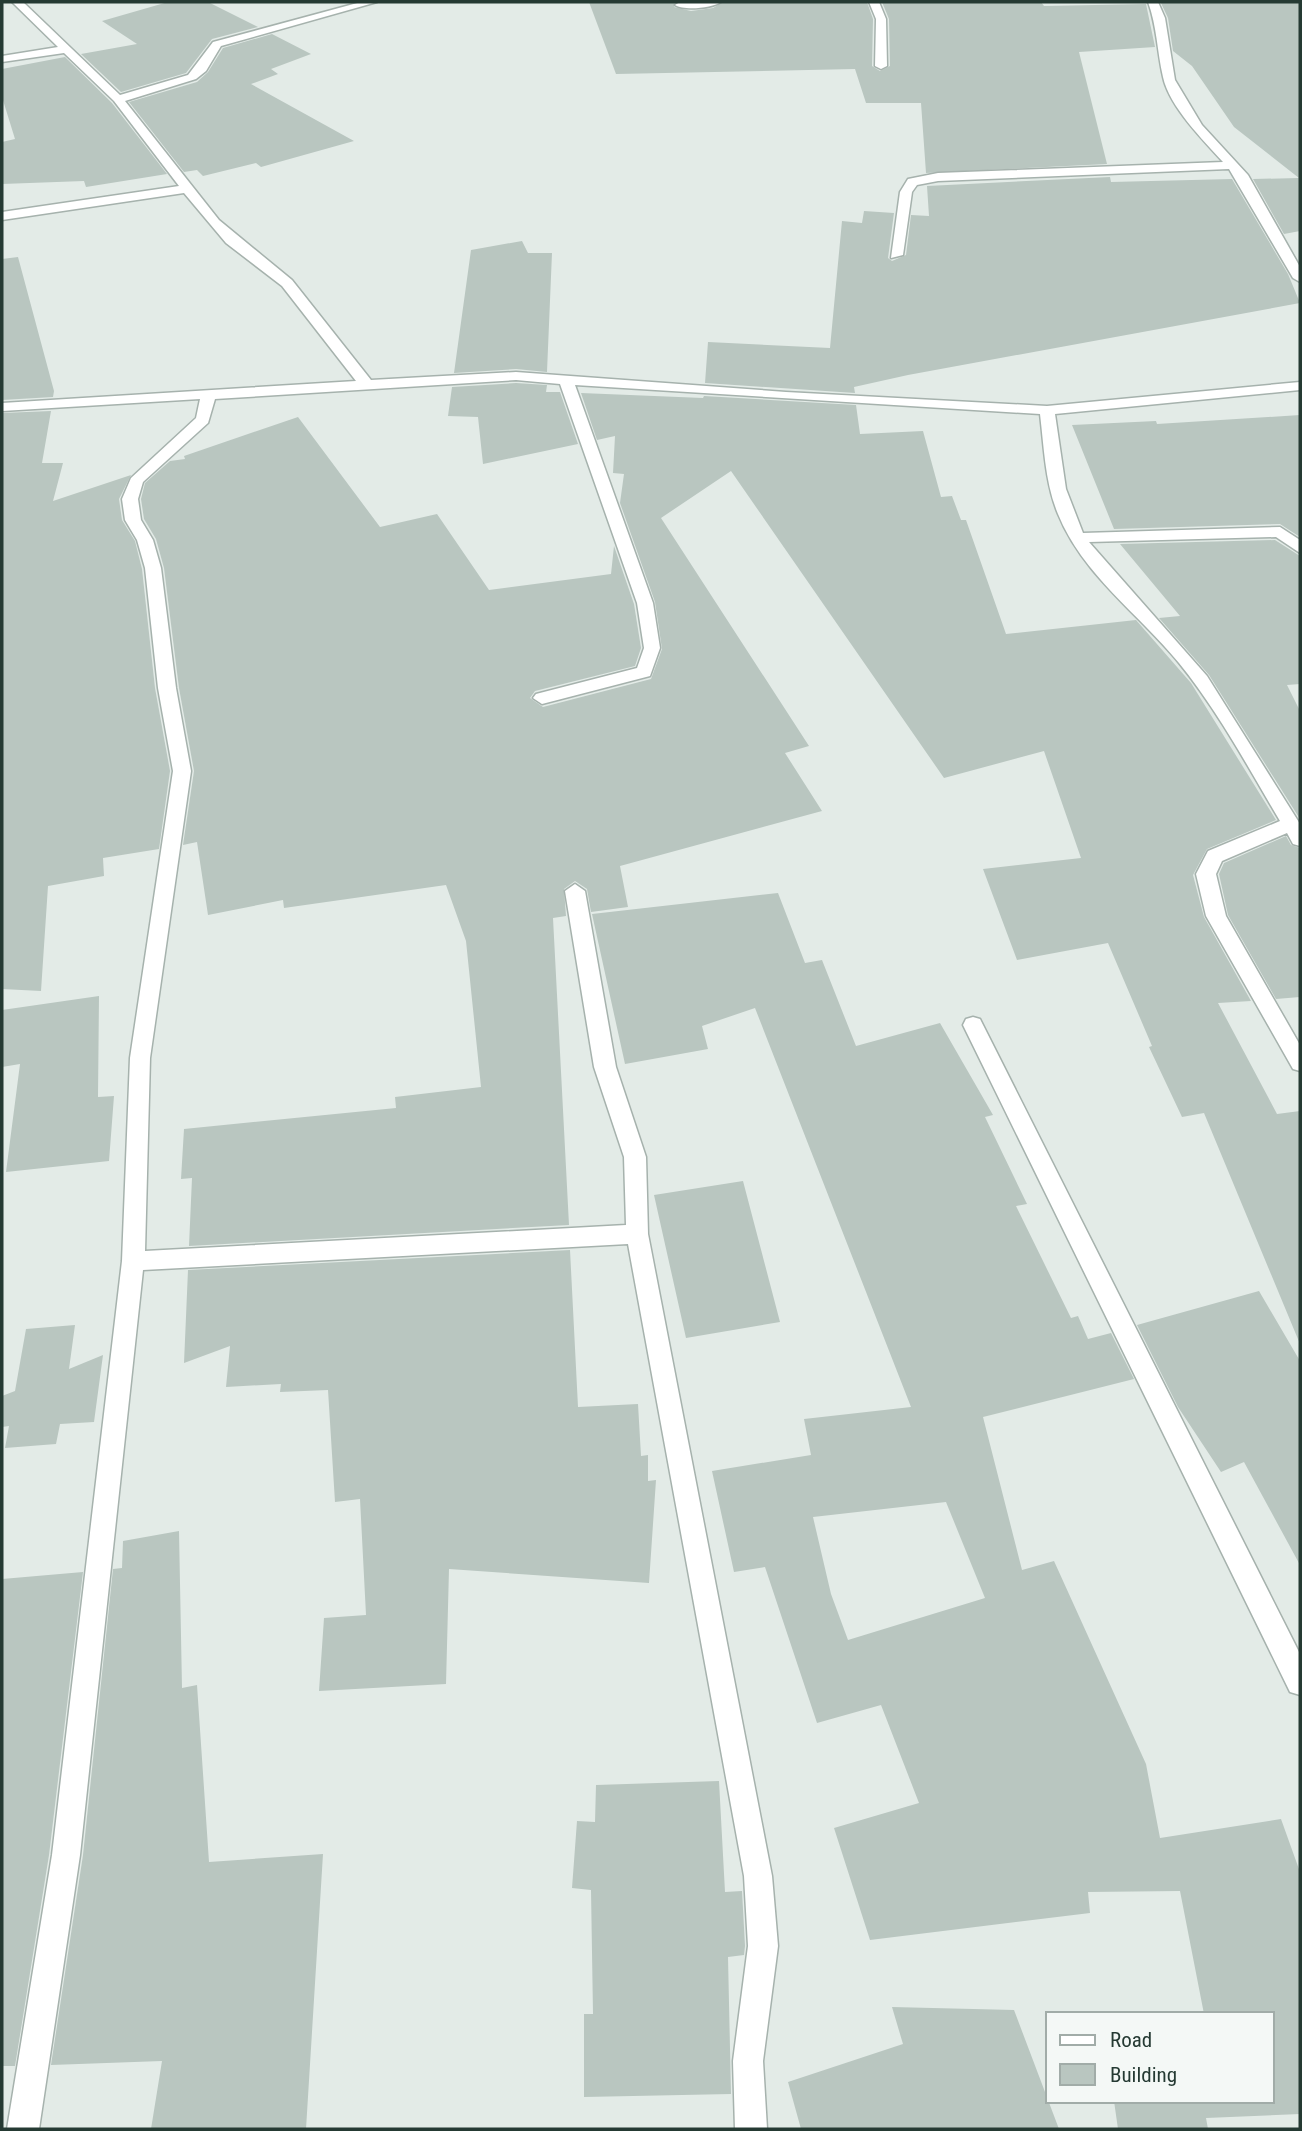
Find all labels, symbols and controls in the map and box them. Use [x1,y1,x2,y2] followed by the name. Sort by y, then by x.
[1046,2012,1274,2103] legend
[1110,2028,1152,2052] text: Road
[1110,2063,1177,2087] text: Building

